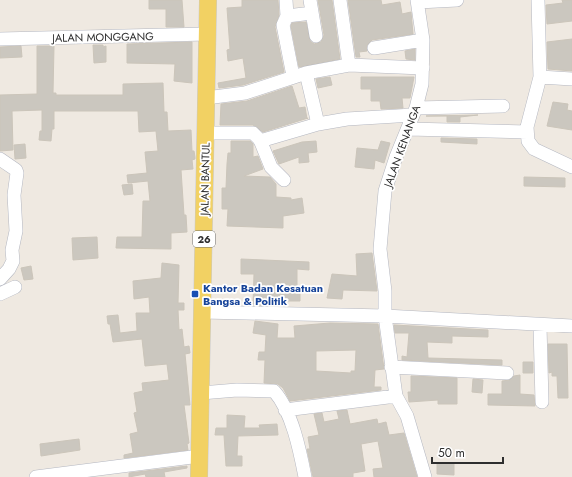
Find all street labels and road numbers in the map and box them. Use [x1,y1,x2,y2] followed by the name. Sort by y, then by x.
[50,28,154,46] street label: JALAN MONGGANG
[379,102,425,191] street label: JALAN KENANGA
[196,142,214,218] street label: JALAN BANTUL
[193,231,215,247] road number: 26

